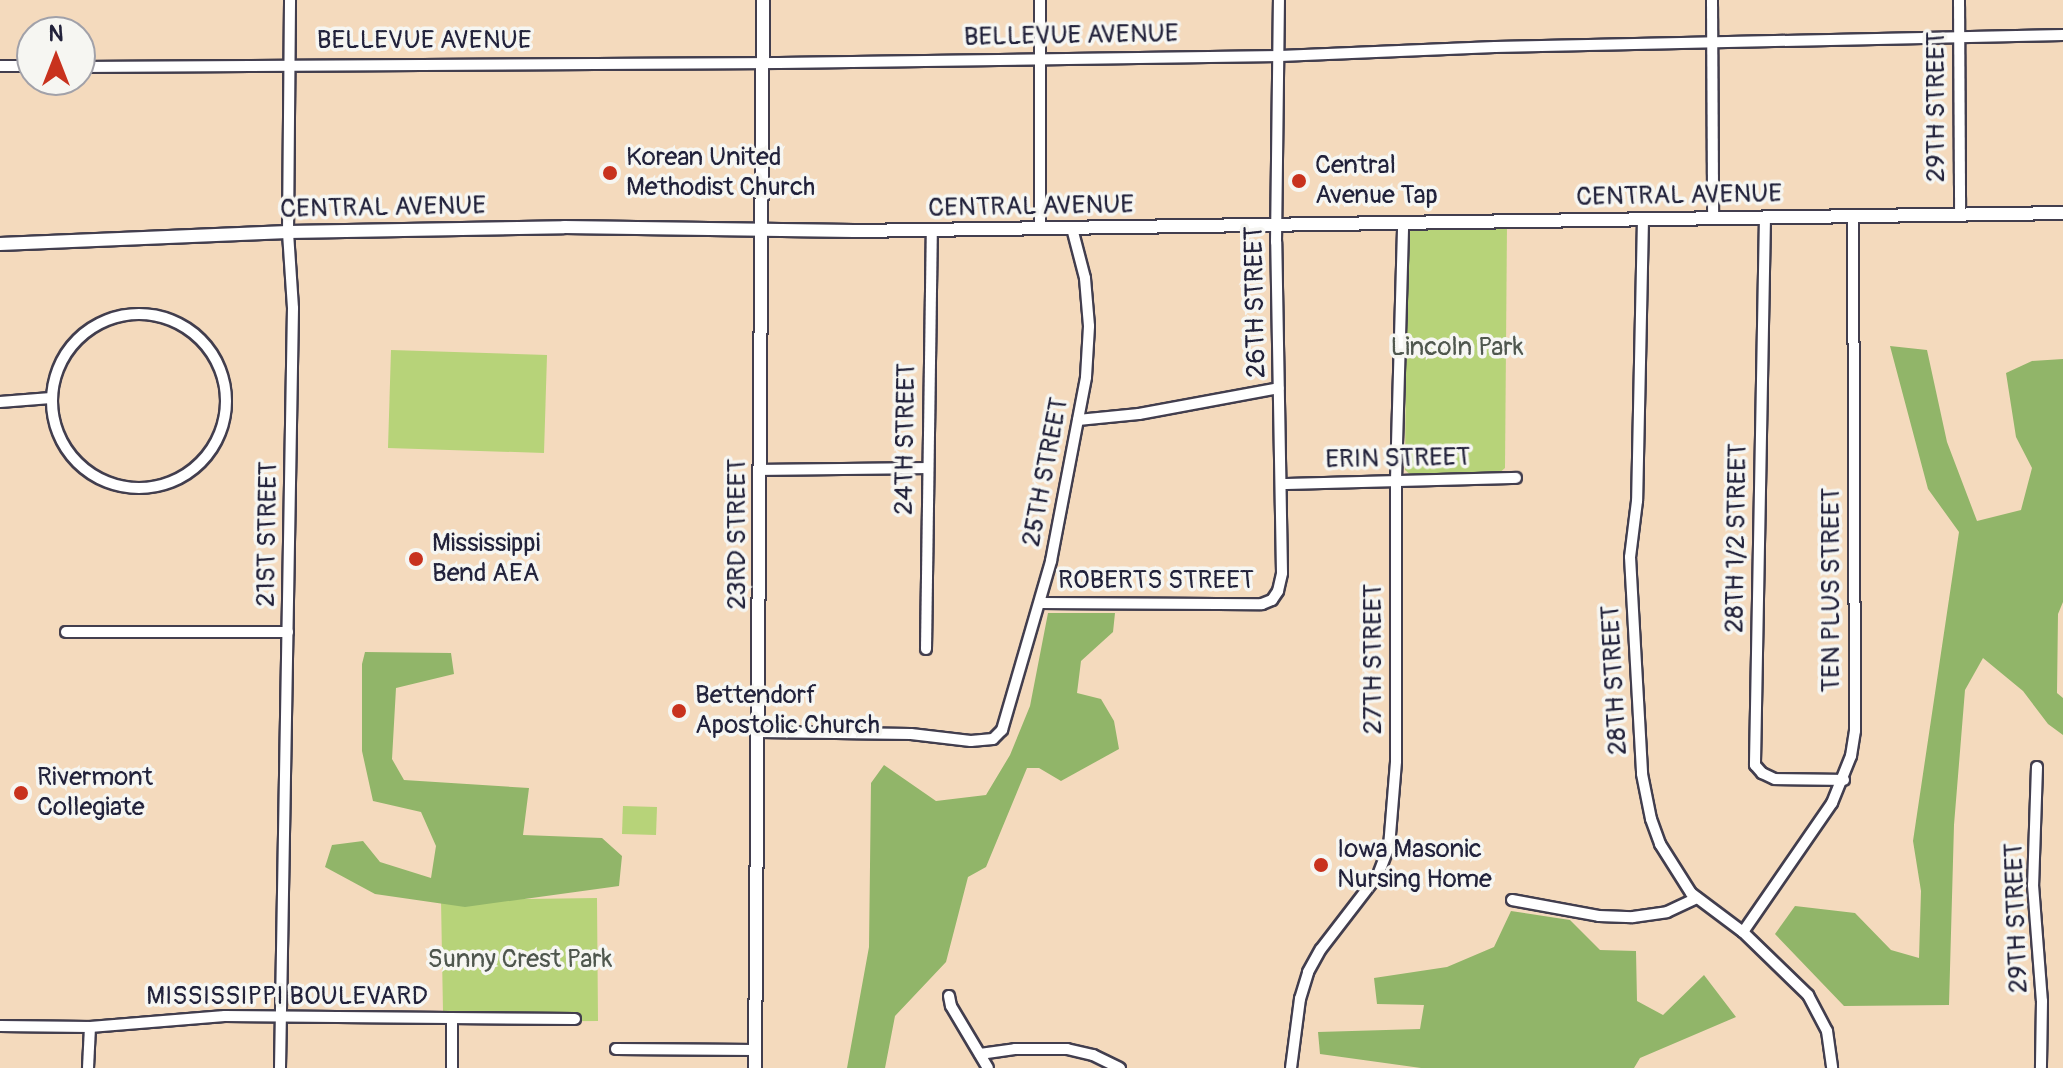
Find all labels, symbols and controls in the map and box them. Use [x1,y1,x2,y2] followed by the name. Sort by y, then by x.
[16,16,96,96] north arrow
[964,19,1178,53] street label: BELLEVUE AVENUE
[49,20,63,48] text: N
[317,25,531,57] street label: BELLEVUE AVENUE
[1921,32,1953,182] street label: 29TH STREET
[626,142,815,204] place label: Korean United Methodist Church
[1315,150,1438,212] place label: Central Avenue Tap
[601,164,619,182] marker: Korean United Methodist Church
[1290,172,1308,190] marker: Central Avenue Tap
[1576,179,1782,213] street label: CENTRAL AVENUE
[928,190,1134,224] street label: CENTRAL AVENUE
[280,191,486,225] street label: CENTRAL AVENUE
[1239,226,1273,378] street label: 26TH STREET
[1391,332,1523,364] park label: Lincoln Park
[889,363,923,515] street label: 24TH STREET
[1016,395,1076,549] street label: 25TH STREET
[1325,442,1471,476] street label: ERIN STREET
[1720,443,1754,633] street label: 28TH 1/2 STREET
[722,458,754,610] street label: 23RD STREET
[251,461,285,607] street label: 21ST STREET
[1816,488,1848,692] street label: TEN PLUS STREET
[432,528,540,590] place label: Mississippi Bend AEA
[407,550,425,568] marker: Mississippi Bend AEA
[1058,565,1254,597] street label: ROBERTS STREET
[1358,584,1390,734] street label: 27TH STREET
[1595,604,1635,756] street label: 28TH STREET
[695,680,880,742] place label: Bettendorf Apostolic Church
[670,702,688,720] marker: Bettendorf Apostolic Church
[37,762,153,824] place label: Rivermont Collegiate
[12,784,30,802] marker: Rivermont Collegiate
[1337,834,1492,896] place label: Iowa Masonic Nursing Home
[1999,842,2035,994] street label: 29TH STREET
[1312,856,1330,874] marker: Iowa Masonic Nursing Home
[428,944,612,976] park label: Sunny Crest Park
[146,981,428,1013] street label: MISSISSIPPI BOULEVARD

